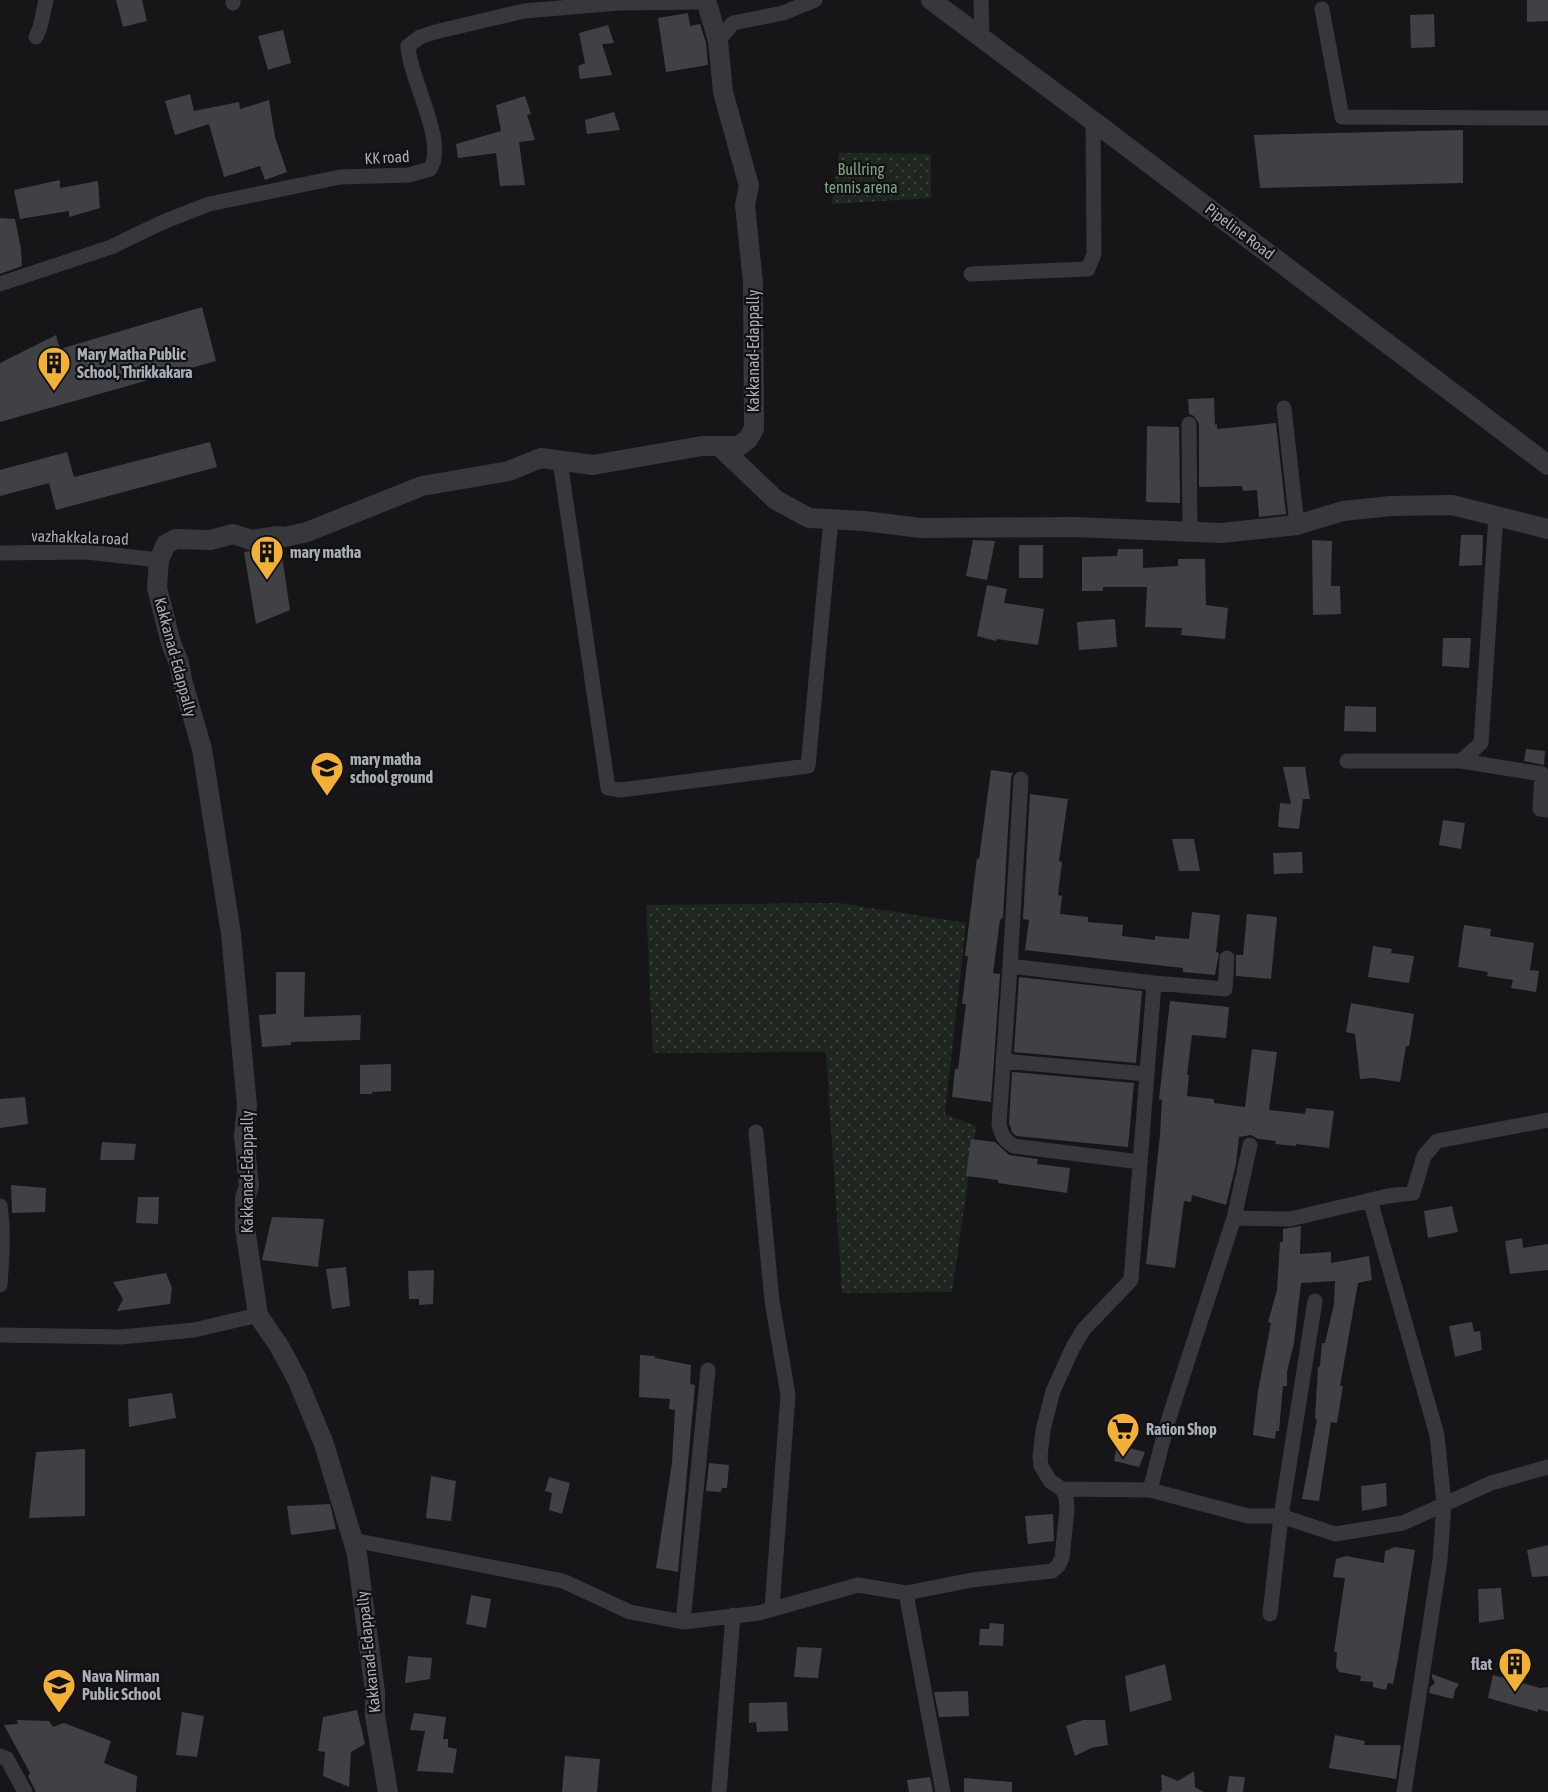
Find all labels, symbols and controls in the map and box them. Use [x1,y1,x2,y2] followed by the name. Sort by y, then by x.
[364,147,410,167] street label: KK road
[824,160,898,196] park label: Bullring tennis arena
[1201,199,1278,264] street label: Pipeline Road
[744,289,763,412] street label: Kakkanad-Edappally
[36,345,72,392] building icon: Mary Matha Public School, Thrikkakara
[77,345,192,381] place label: Mary Matha Public School, Thrikkakara
[31,526,129,548] street label: vazhakkala road
[249,534,285,581] building icon: mary matha
[290,543,361,561] place label: mary matha
[150,595,201,719] street label: Kakkanad-Edappally
[309,750,345,797] school or university icon: mary matha school ground
[350,750,433,786] place label: mary matha school ground
[238,1110,257,1233] street label: Kakkanad-Edappally
[1105,1411,1141,1458] supermarket icon: Ration Shop
[1146,1420,1217,1438] place label: Ration Shop
[353,1590,384,1714] street label: Kakkanad-Edappally
[1497,1646,1533,1693] building icon: flat
[1470,1655,1492,1673] place label: flat
[41,1667,77,1714] school or university icon: Nava Nirman Public School
[82,1667,162,1703] place label: Nava Nirman Public School

